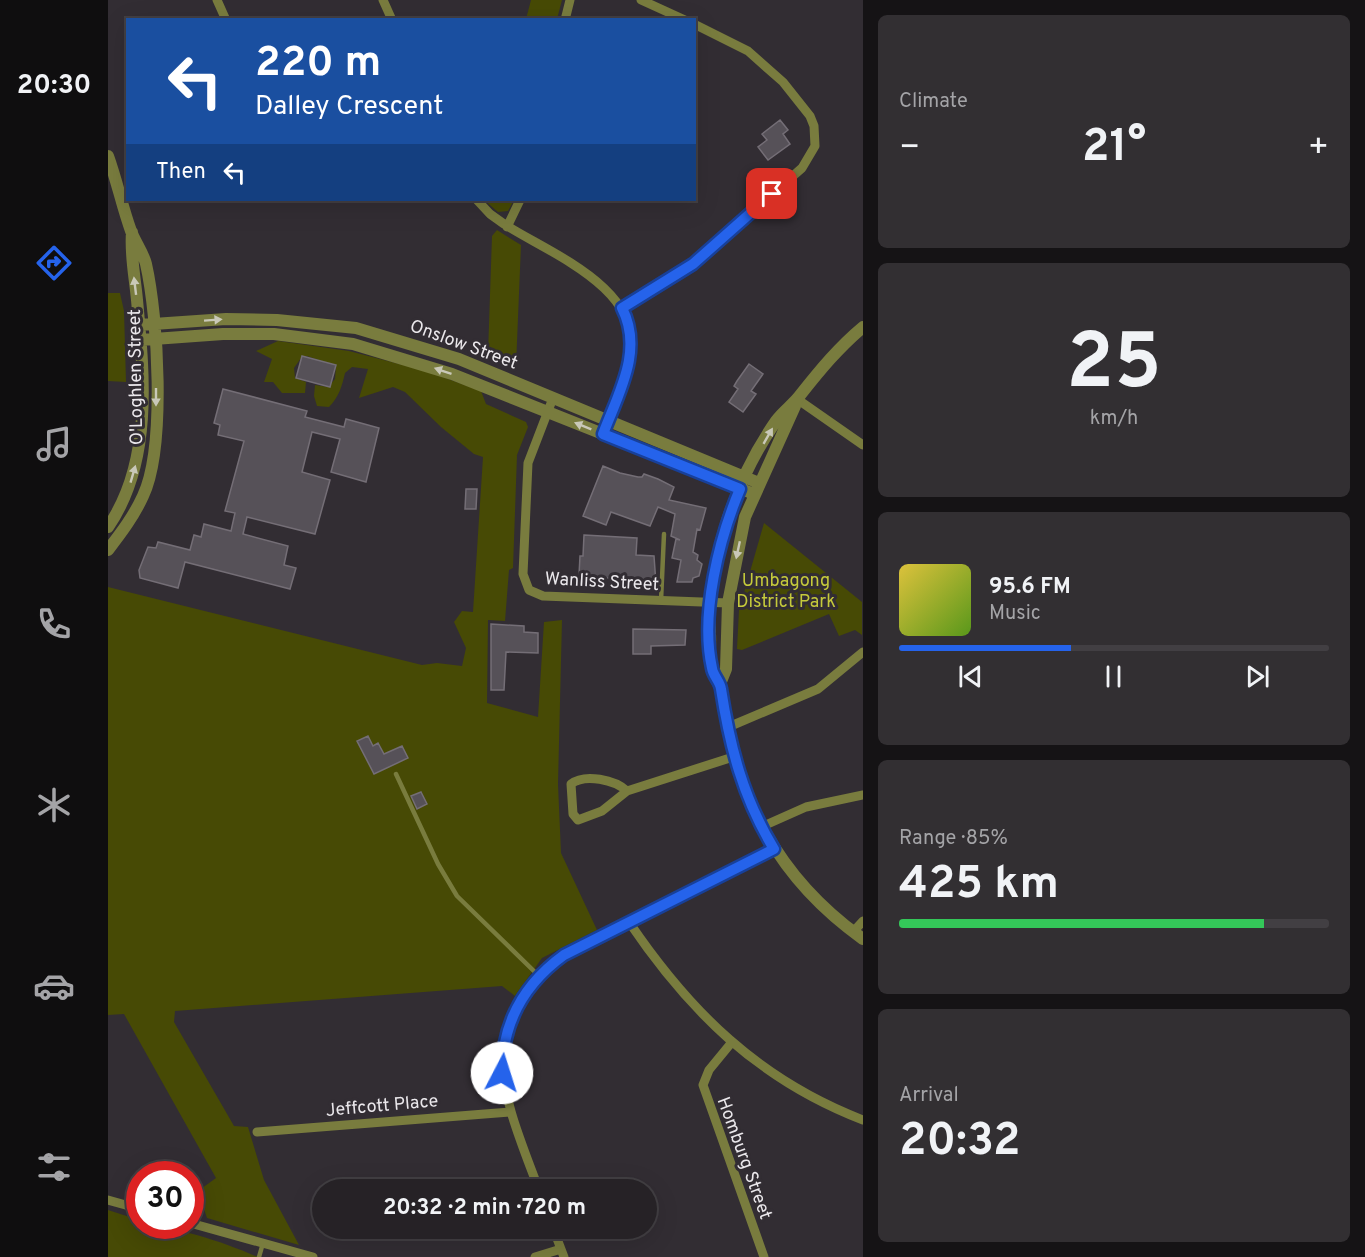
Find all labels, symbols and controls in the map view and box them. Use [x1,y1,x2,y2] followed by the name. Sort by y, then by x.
[255,38,381,91] text: 220 m
[156,42,234,120] icon: left
[17,69,91,103] text: 20:30
[899,89,968,115] text: Climate
[255,90,443,124] text: Dalley Crescent
[1082,120,1146,177] text: 21°
[899,128,920,170] text: −
[1308,128,1329,170] text: +
[218,156,251,189] icon: left
[156,159,206,186] text: Then
[746,168,797,219] pin
[755,177,788,210] icon: arrive
[33,242,75,284] icon: directions
[130,276,140,295] one-way arrow
[124,309,149,445] street label: O'Loghlen Street
[203,315,222,325] one-way arrow
[406,315,521,376] street label: Onslow Street
[1066,317,1162,416] text: 25
[434,365,452,375] one-way arrow
[151,388,161,407] one-way arrow
[1090,406,1138,432] text: km/h
[573,421,591,431] one-way arrow
[33,423,75,465] icon: music
[763,427,773,444] one-way arrow
[128,465,138,483] one-way arrow
[733,541,742,560] one-way arrow
[544,568,660,597] street label: Wanliss Street
[736,570,836,614] park label: Umbagong District Park
[989,574,1071,601] text: 95.6 FM
[989,601,1041,627] text: Music
[33,603,75,645] icon: phone
[954,660,987,693] icon: previous
[1097,660,1130,693] icon: pause
[1241,660,1274,693] icon: next
[33,784,75,826] icon: climate
[899,826,1008,852] text: Range · 85%
[899,857,1059,914] text: 425 km
[33,965,75,1007] icon: car
[470,1041,534,1105] position arrow
[899,1083,959,1109] text: Arrival
[325,1090,439,1123] street label: Jeffcott Place
[711,1094,776,1223] street label: Homburg Street
[899,1114,1021,1171] text: 20:32
[33,1146,75,1188] icon: filters
[126,1161,204,1239] speed limit sign: 30
[383,1195,586,1222] text: 20:32 · 2 min · 720 m

